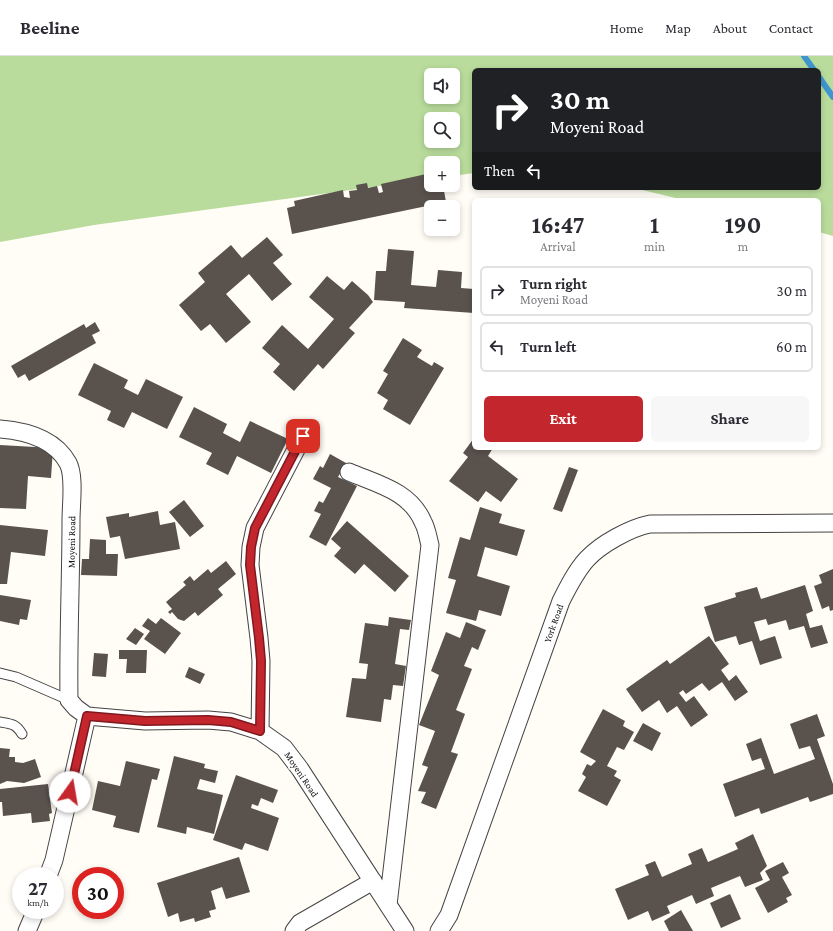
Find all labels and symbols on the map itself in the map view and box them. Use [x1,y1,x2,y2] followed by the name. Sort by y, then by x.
[286,419,320,453] pin
[66,515,77,568] street label: Moyeni Road
[541,602,566,644] street label: York Road
[282,750,321,800] street label: Moyeni Road
[49,771,91,813] position arrow
[72,867,124,919] speed limit sign: 30

